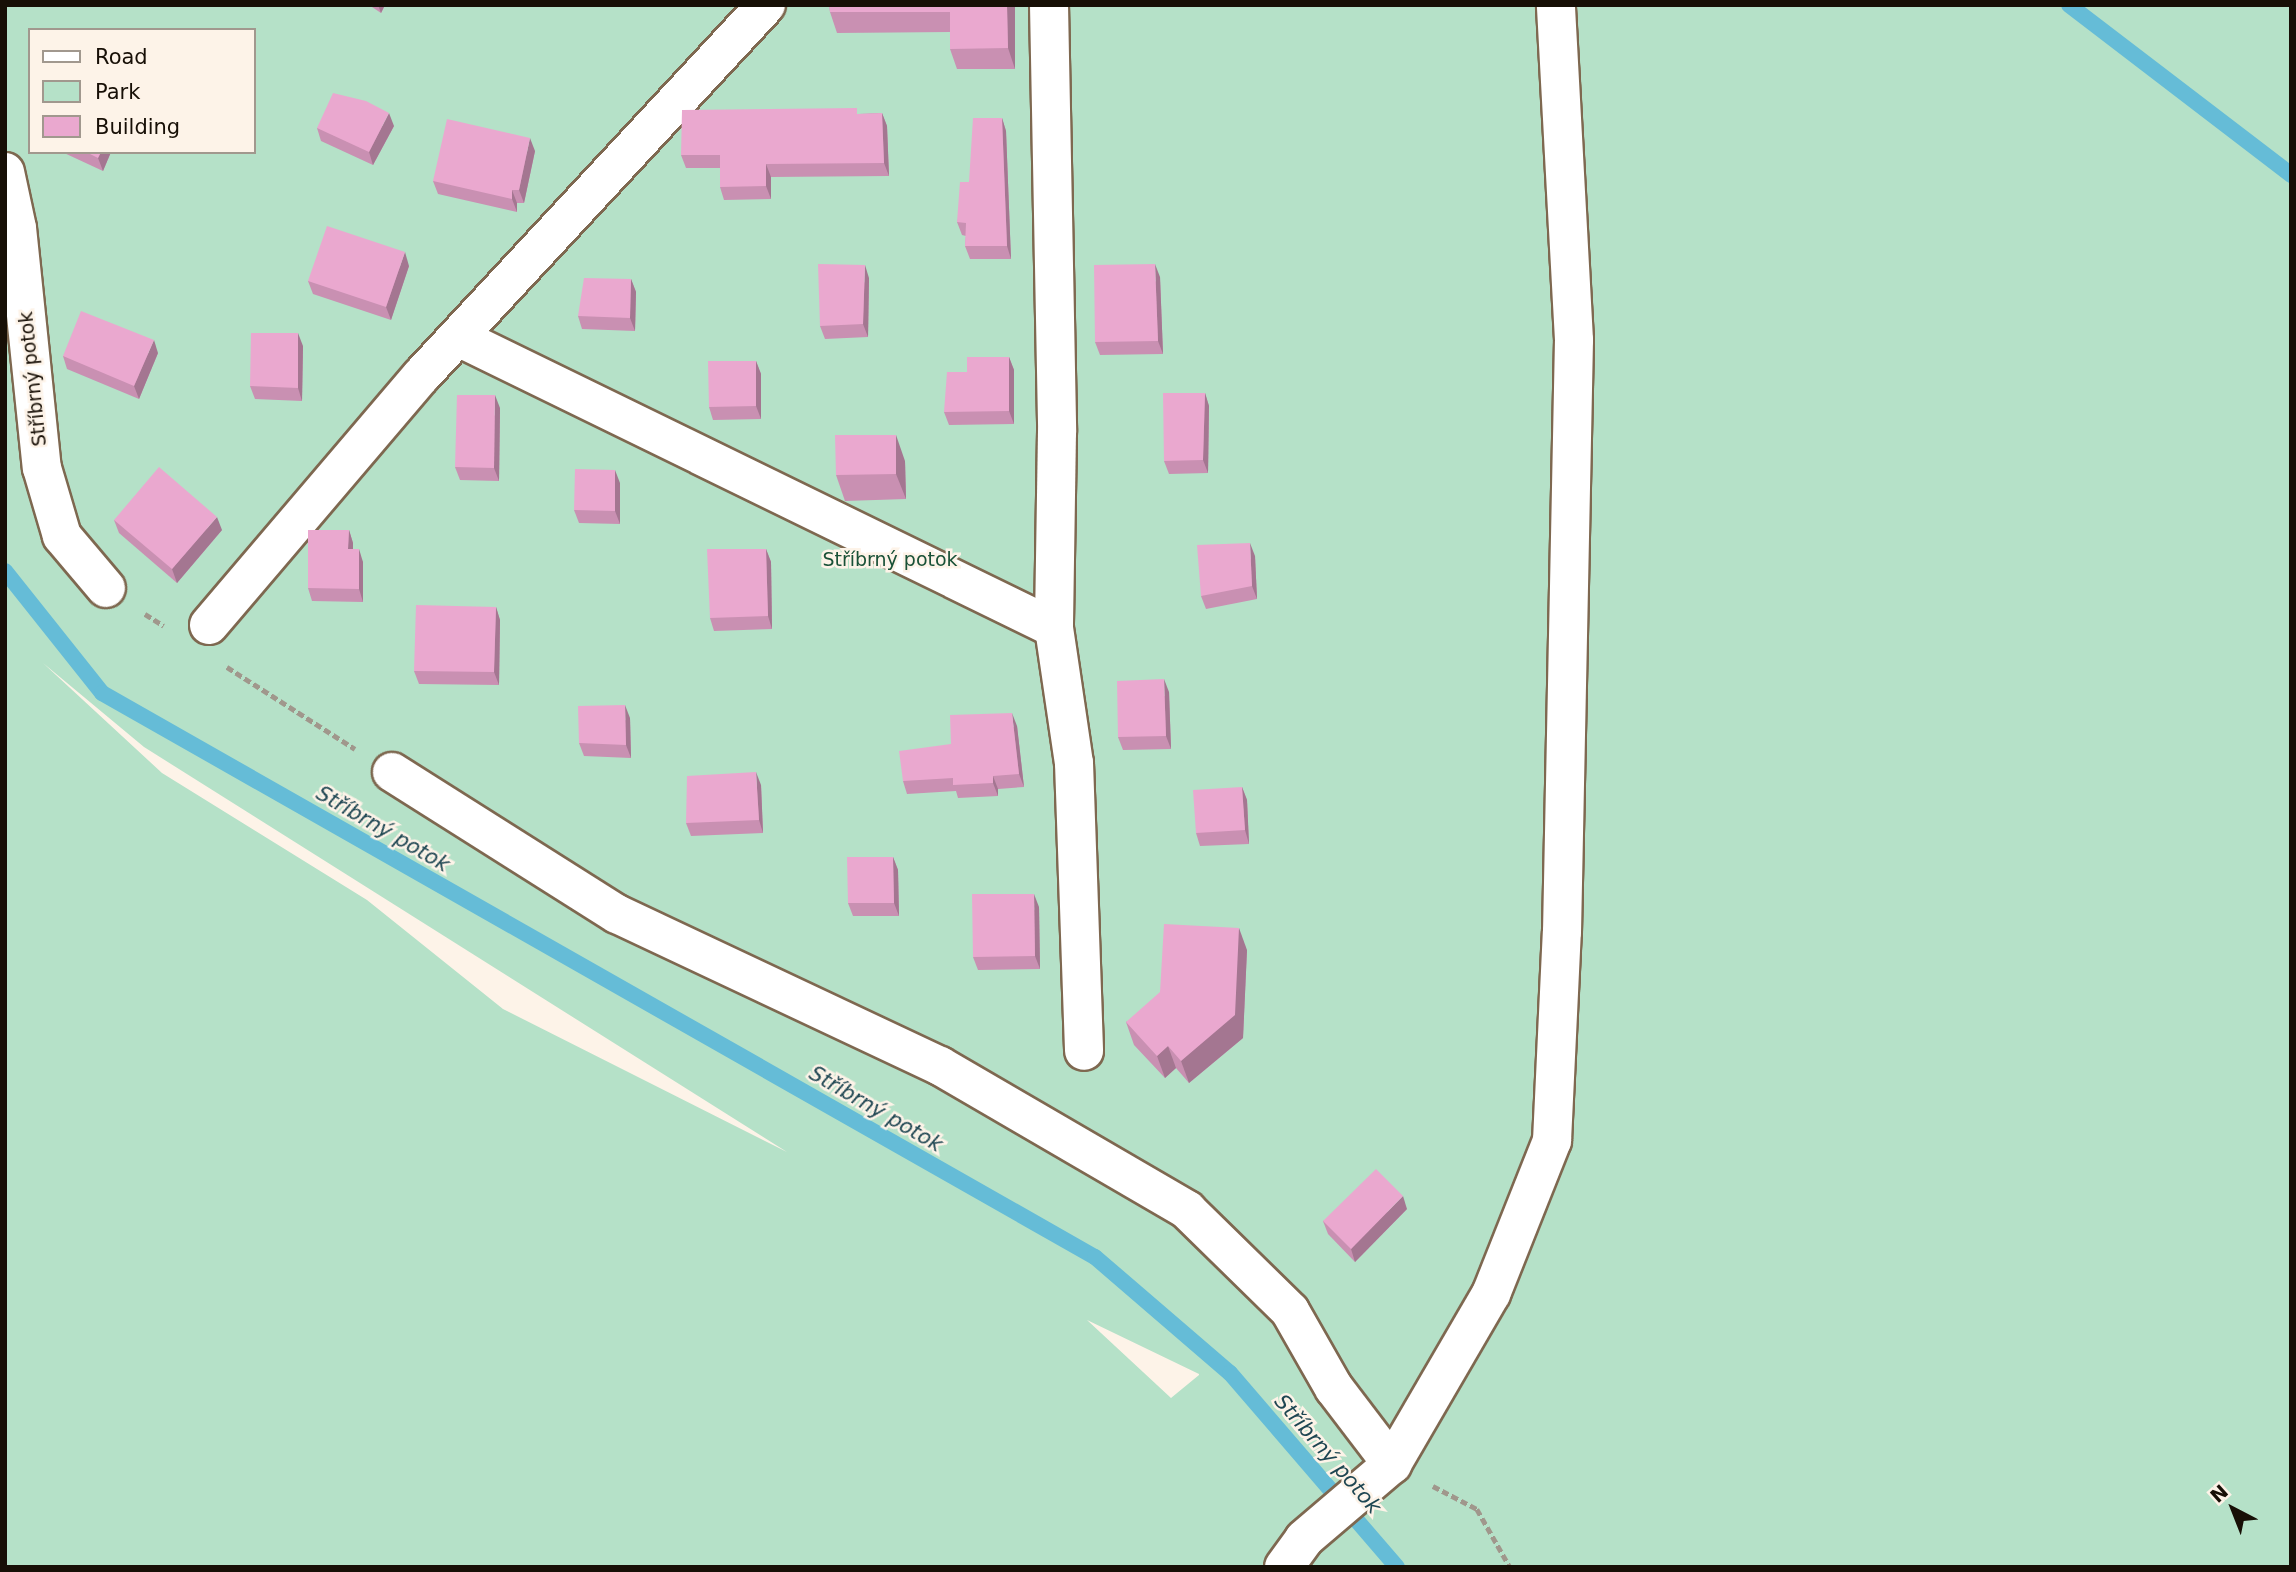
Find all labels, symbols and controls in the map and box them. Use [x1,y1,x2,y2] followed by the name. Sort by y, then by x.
[28,28,256,154] legend
[95,45,148,69] text: Road
[95,80,140,104] text: Park
[95,115,180,139] text: Building
[15,311,51,447] street label: Stříbrný potok
[822,549,958,571] park label: Stříbrný potok
[312,781,454,877] water label: Stříbrný potok
[805,1061,947,1157] water label: Stříbrný potok
[1269,1389,1387,1519] water label: Stříbrný potok
[2198,1474,2268,1544] north arrow
[2206,1480,2232,1507] text: N

